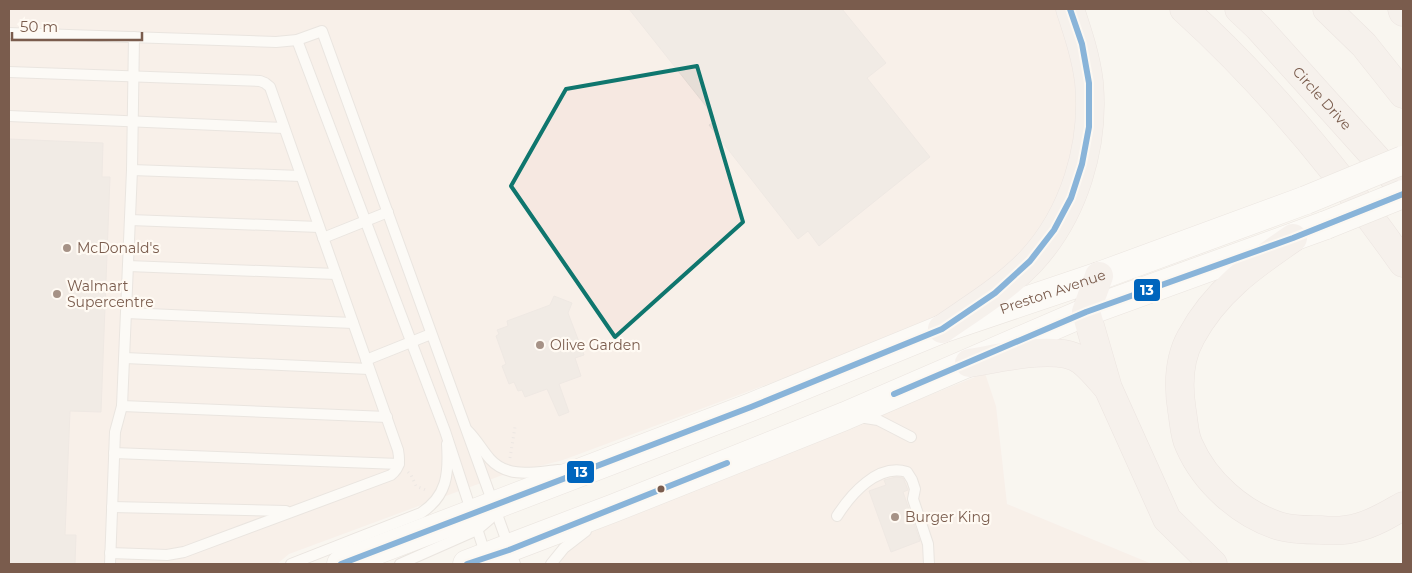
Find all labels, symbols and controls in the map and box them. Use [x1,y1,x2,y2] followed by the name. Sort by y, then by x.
[12,10,142,42] scale bar
[20,17,58,36] text: 50 m
[1289,63,1355,134] street label: Circle Drive
[77,239,159,257] place label: McDonald's
[61,242,73,254] marker: McDonald's
[997,265,1108,318] street label: Preston Avenue
[67,277,154,311] place label: Walmart Supercentre
[1133,278,1161,302] line badge: 13
[1140,281,1154,299] text: 13
[51,288,63,300] marker: Walmart Supercentre
[550,336,641,354] place label: Olive Garden
[534,339,546,351] marker: Olive Garden
[566,460,595,484] line badge: 13
[574,463,588,481] text: 13
[656,484,666,494] unlabelled marker
[905,508,991,526] place label: Burger King
[889,511,901,523] marker: Burger King

